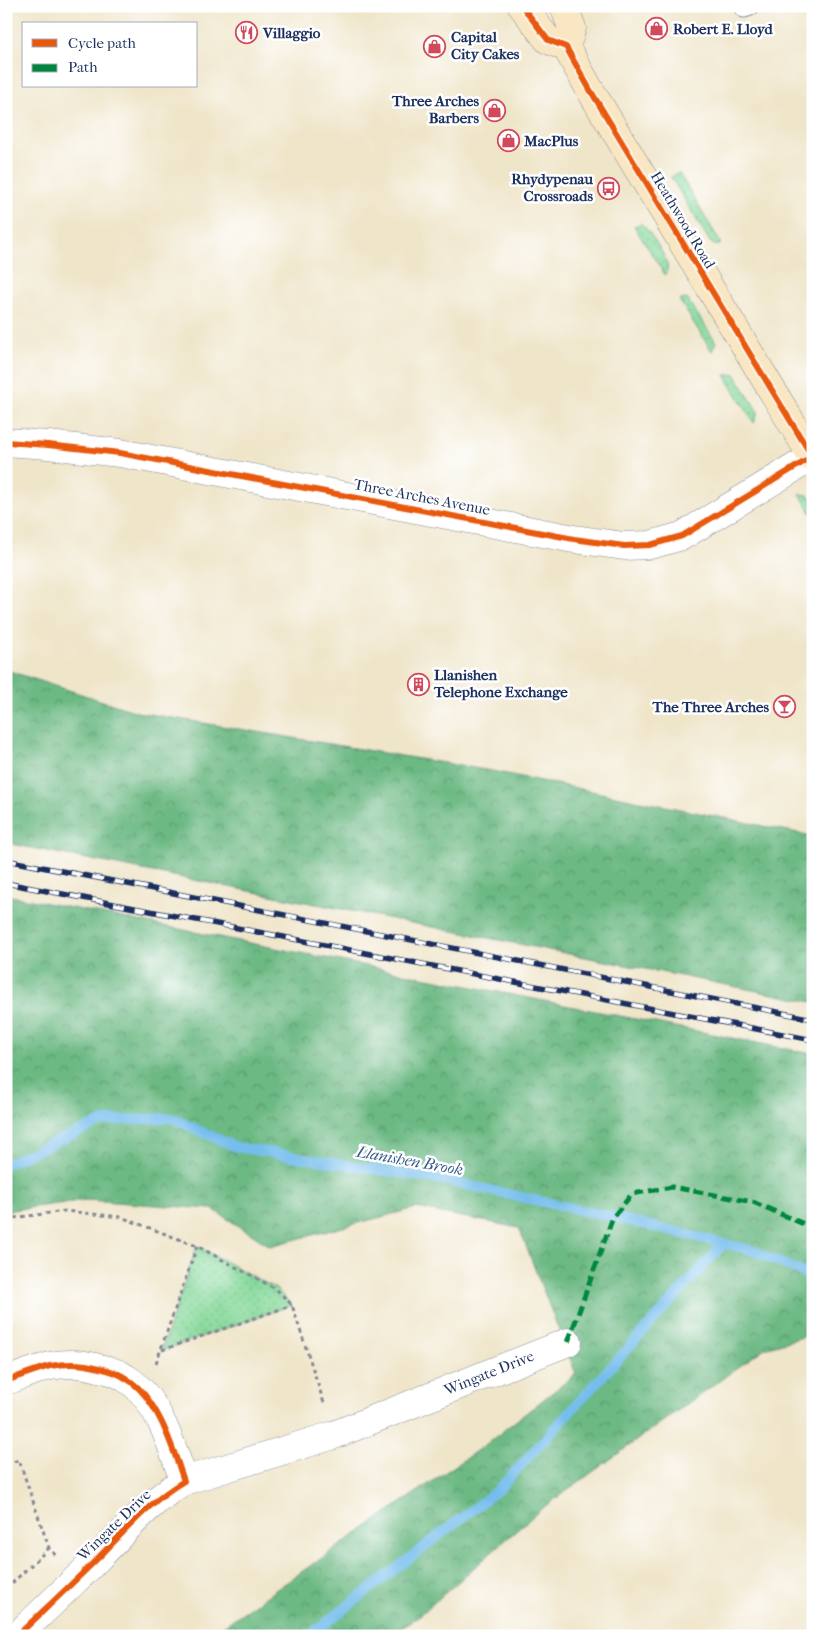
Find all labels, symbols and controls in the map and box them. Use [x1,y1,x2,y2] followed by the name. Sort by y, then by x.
[645,17,669,41] shop icon: Robert E. Lloyd
[673,20,773,38] place label: Robert E. Lloyd
[235,21,259,45] restaurant icon: Villaggio
[22,22,198,88] legend
[262,24,321,42] place label: Villaggio
[451,28,520,63] place label: Capital City Cakes
[68,34,136,52] text: Cycle path
[423,34,447,58] shop icon: Capital City Cakes
[68,58,98,76] text: Path
[391,92,479,127] place label: Three Arches Barbers
[483,98,507,122] shop icon: Three Arches Barbers
[496,129,520,153] shop icon: MacPlus
[523,132,579,150] place label: MacPlus
[647,168,720,273] street label: Heathwood Road
[511,170,594,205] place label: Rhydypenau Crossroads
[597,176,621,200] bus stop icon: Rhydypenau Crossroads
[352,475,492,519] street label: Three Arches Avenue
[433,666,568,701] place label: Llanishen Telephone Exchange
[406,672,430,696] building icon: Llanishen Telephone Exchange
[773,695,797,719] bar icon: The Three Arches
[651,698,769,716] place label: The Three Arches
[354,1142,465,1179] water label: Llanishen Brook
[440,1347,537,1400] street label: Wingate Drive
[73,1485,155,1565] street label: Wingate Drive

